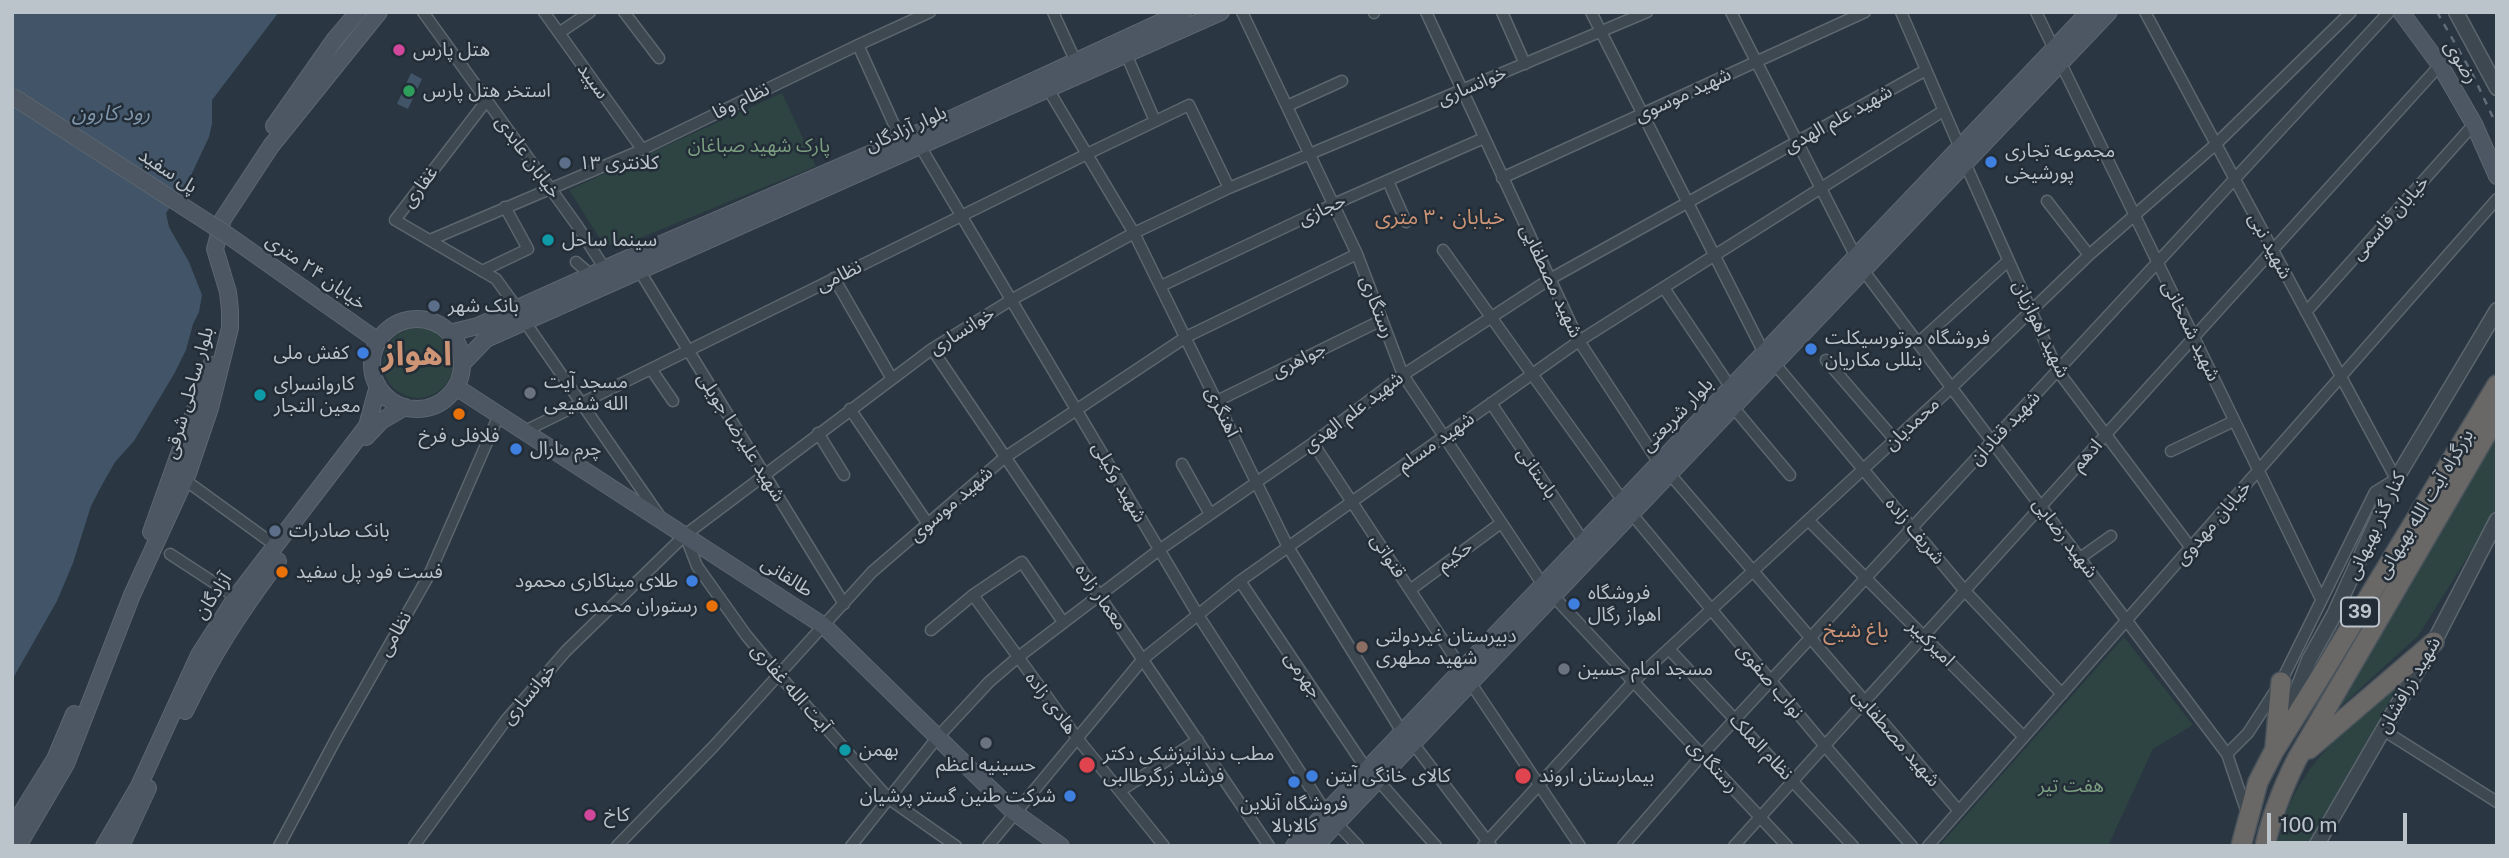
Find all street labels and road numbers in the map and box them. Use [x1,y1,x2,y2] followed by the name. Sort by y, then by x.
[2439,36,2483,88] street label: رضوی
[572,58,614,104] street label: سپید
[1434,61,1510,111] street label: خوانساری
[1631,63,1735,127] street label: شهید موسوی
[709,78,773,124] street label: نظام وفا
[1780,80,1896,158] street label: شهید علم الهدی
[862,101,950,157] street label: بلوار آزادگان
[490,111,566,203] street label: خیابان عابدی
[134,144,202,198] street label: پل سفید
[397,162,443,212] street label: غفاری
[2346,171,2434,265] street label: خیابان قاسمی
[1294,189,1350,231] street label: حجازی
[2243,209,2297,283] street label: شهید نبی
[1515,221,1587,341] street label: شهید مصطفایی
[261,229,371,315] street label: خیابان ۲۴ متری
[812,255,866,297] street label: نظامی
[1355,273,1399,341] street label: رستگاری
[2008,276,2074,382] street label: شهید اهوازیان
[2157,277,2225,385] street label: شهید شمخانی
[925,302,999,360] street label: خوانساری
[159,324,219,462] street label: بلوار ساحلی شرقی
[1268,337,1330,383] street label: جواهری
[1298,367,1408,457] street label: شهید علم الهدی
[692,368,790,506] street label: شهید علیرضا جویلی
[1636,373,1718,457] street label: بلوار شریعتی
[1200,383,1244,441] street label: آهنگری
[1965,386,2045,470] street label: شهید قنادان
[1880,393,1944,455] street label: محمدیان
[1393,407,1479,477] street label: شهید مسلم
[2371,425,2479,583] street label: بزرگراه آیت الله بهبهانی
[2067,434,2107,476] street label: ادهم
[1087,438,1151,526] street label: شهید وکیلی
[1512,443,1562,503] street label: باستانی
[904,461,998,547] street label: شهید موسوی
[2341,468,2411,584] street label: کنار گذر بهبهانی
[2170,476,2256,570] street label: خیابان مهدوی
[1880,493,1950,569] street label: شریف زاده
[2027,493,2103,583] street label: شهید رضایی
[1365,530,1411,582] street label: قنواتی
[1433,535,1477,577] street label: حکیم
[757,552,817,602] street label: طالقانی
[1070,559,1132,635] street label: معمار زاده
[189,569,237,623] street label: آزادگان
[2341,598,2379,626] road number: 39
[373,607,417,661] street label: نظامی
[1903,615,1959,671] street label: امیرکبیر
[2372,633,2446,737] street label: شهید زرافشان
[1732,638,1808,724] street label: نواب صفوی
[746,639,836,737] street label: آیت الله غفاری
[1279,647,1327,703] street label: جهرمی
[497,659,561,729] street label: خوانساری
[1020,667,1082,739] street label: هادی زاده
[1847,684,1945,792] street label: شهید مصطفایی
[1724,709,1798,785] street label: نظام الملک
[1683,734,1743,798] street label: رستگاری

